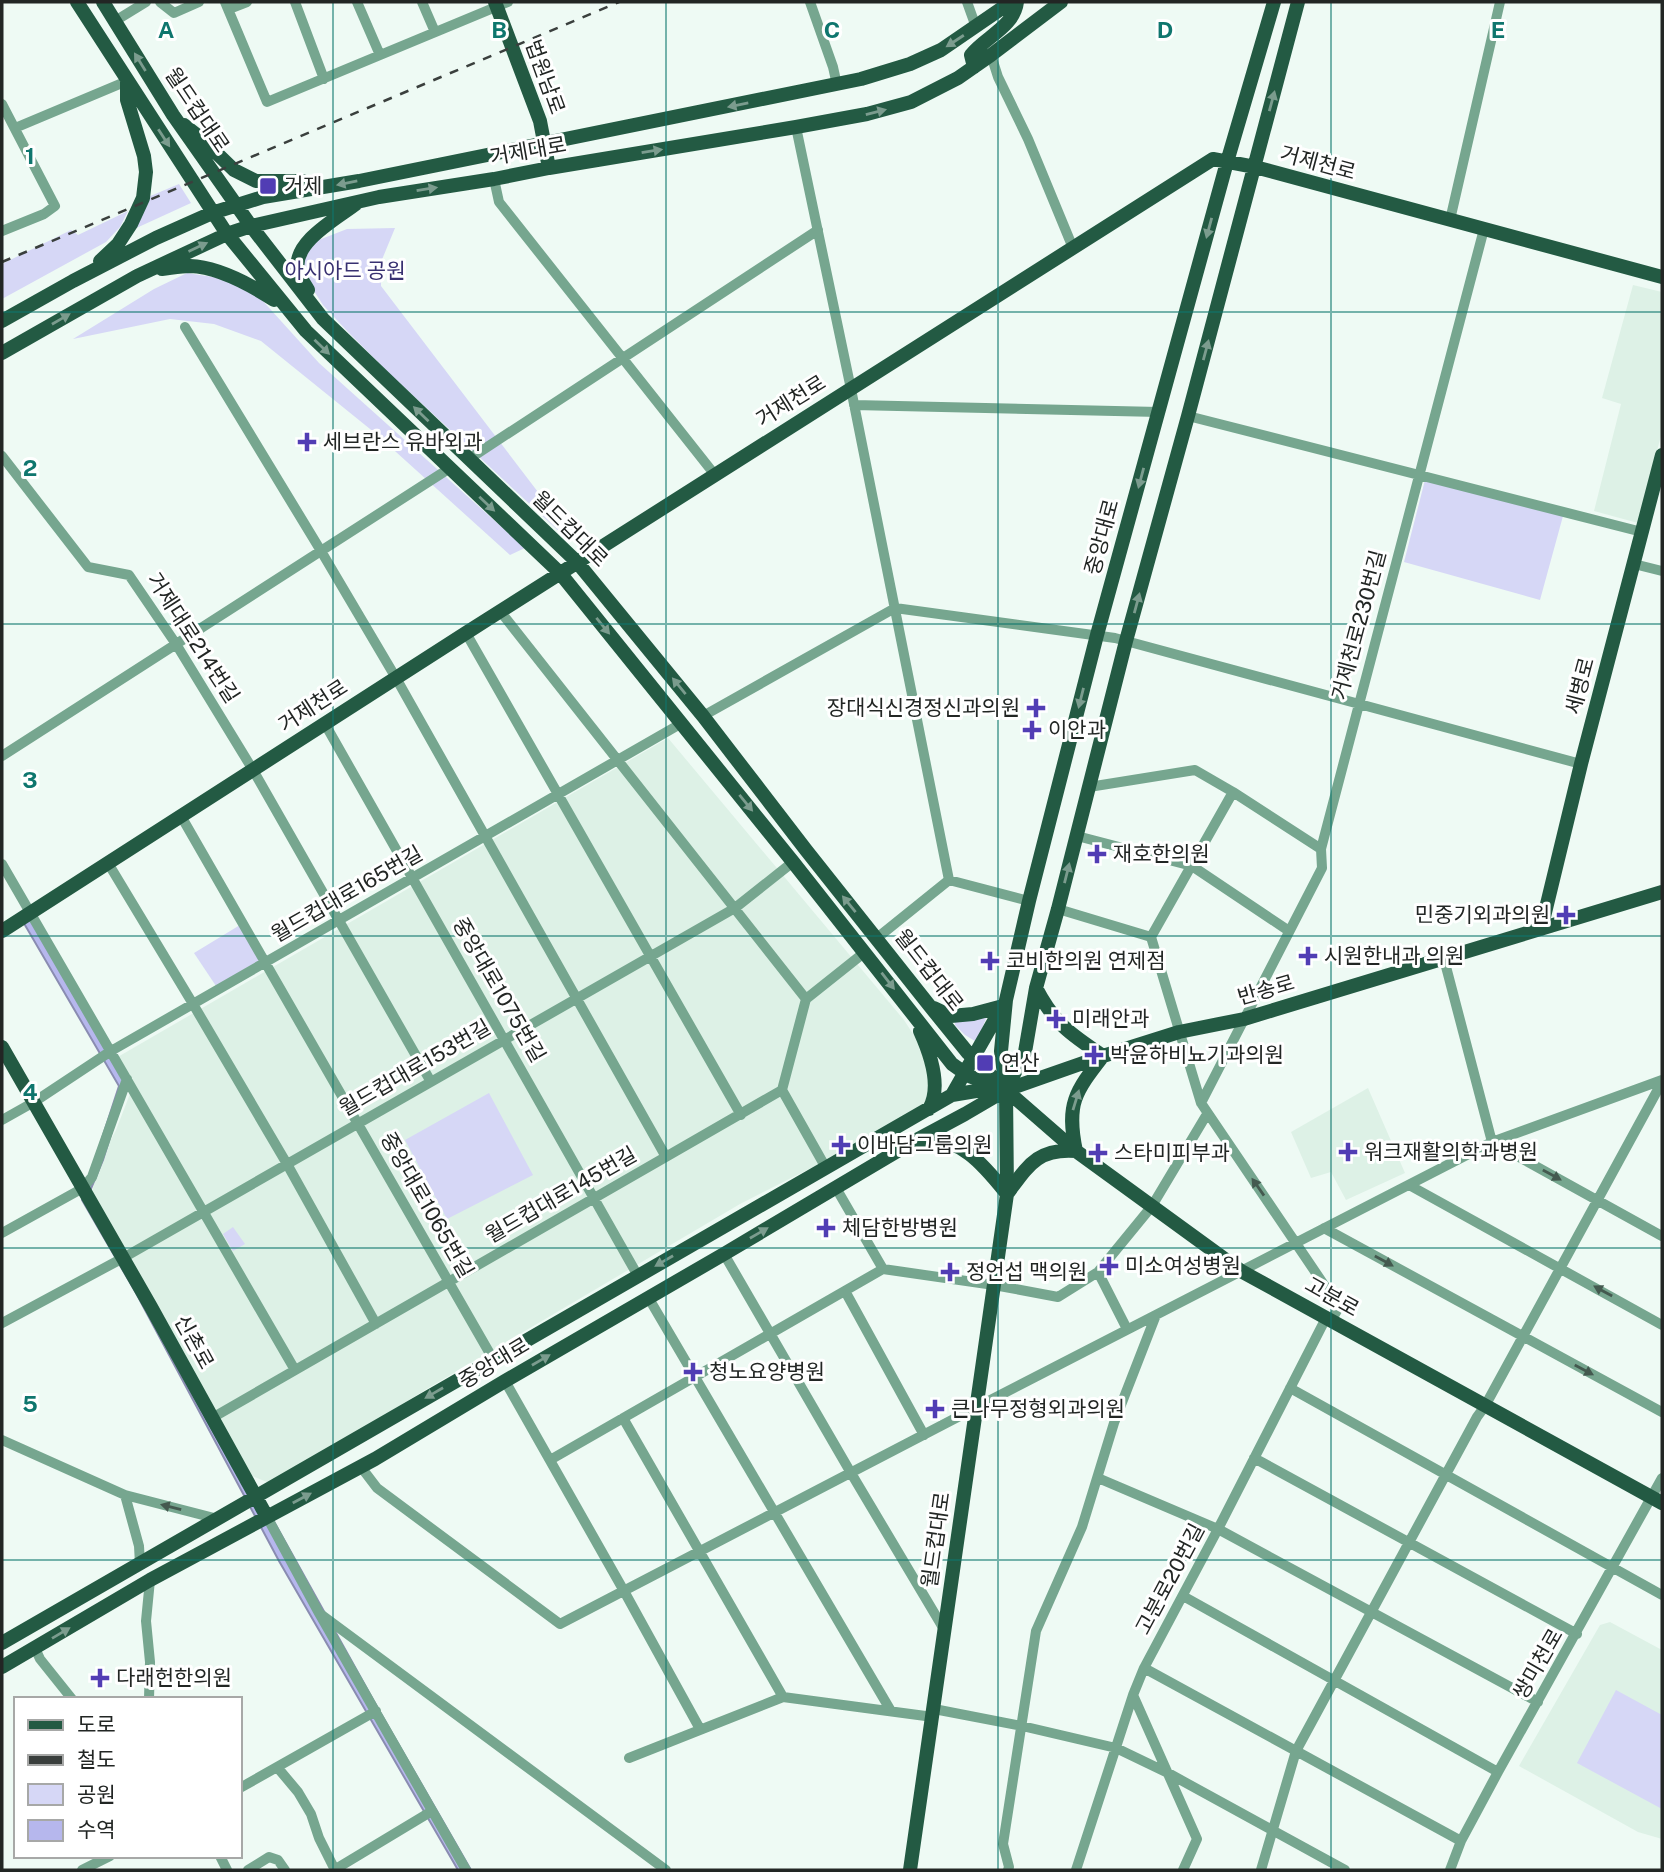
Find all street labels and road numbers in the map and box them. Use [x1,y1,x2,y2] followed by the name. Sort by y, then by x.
[521,36,570,117] street label: 법원남로
[160,63,235,157] street label: 월드컵대로
[488,131,568,170] street label: 거제대로
[1278,140,1359,185] street label: 거제천로
[751,369,830,432] street label: 거제천로
[527,486,613,572] street label: 월드컵대로
[1079,496,1124,577] street label: 중앙대로
[1326,547,1391,703] street label: 거제천로230번길
[142,568,245,708] street label: 거제대로214번길
[1560,655,1599,717] street label: 세병로
[274,674,352,737] street label: 거제천로
[267,840,427,947] street label: 월드컵대로165번길
[448,913,551,1067] street label: 중앙대로1075번길
[890,924,969,1015] street label: 월드컵대로
[1235,970,1297,1010] street label: 반송로
[335,1014,495,1121] street label: 월드컵대로153번길
[376,1128,479,1282] street label: 중앙대로1065번길
[481,1141,641,1248] street label: 월드컵대로145번길
[1301,1272,1364,1322] street label: 고분로
[169,1310,219,1373] street label: 신촌로
[454,1332,533,1393] street label: 중앙대로
[916,1490,955,1590] street label: 월드컵대로
[1130,1519,1209,1638] street label: 고분로20번길
[1507,1624,1568,1703] street label: 쌍미천로

